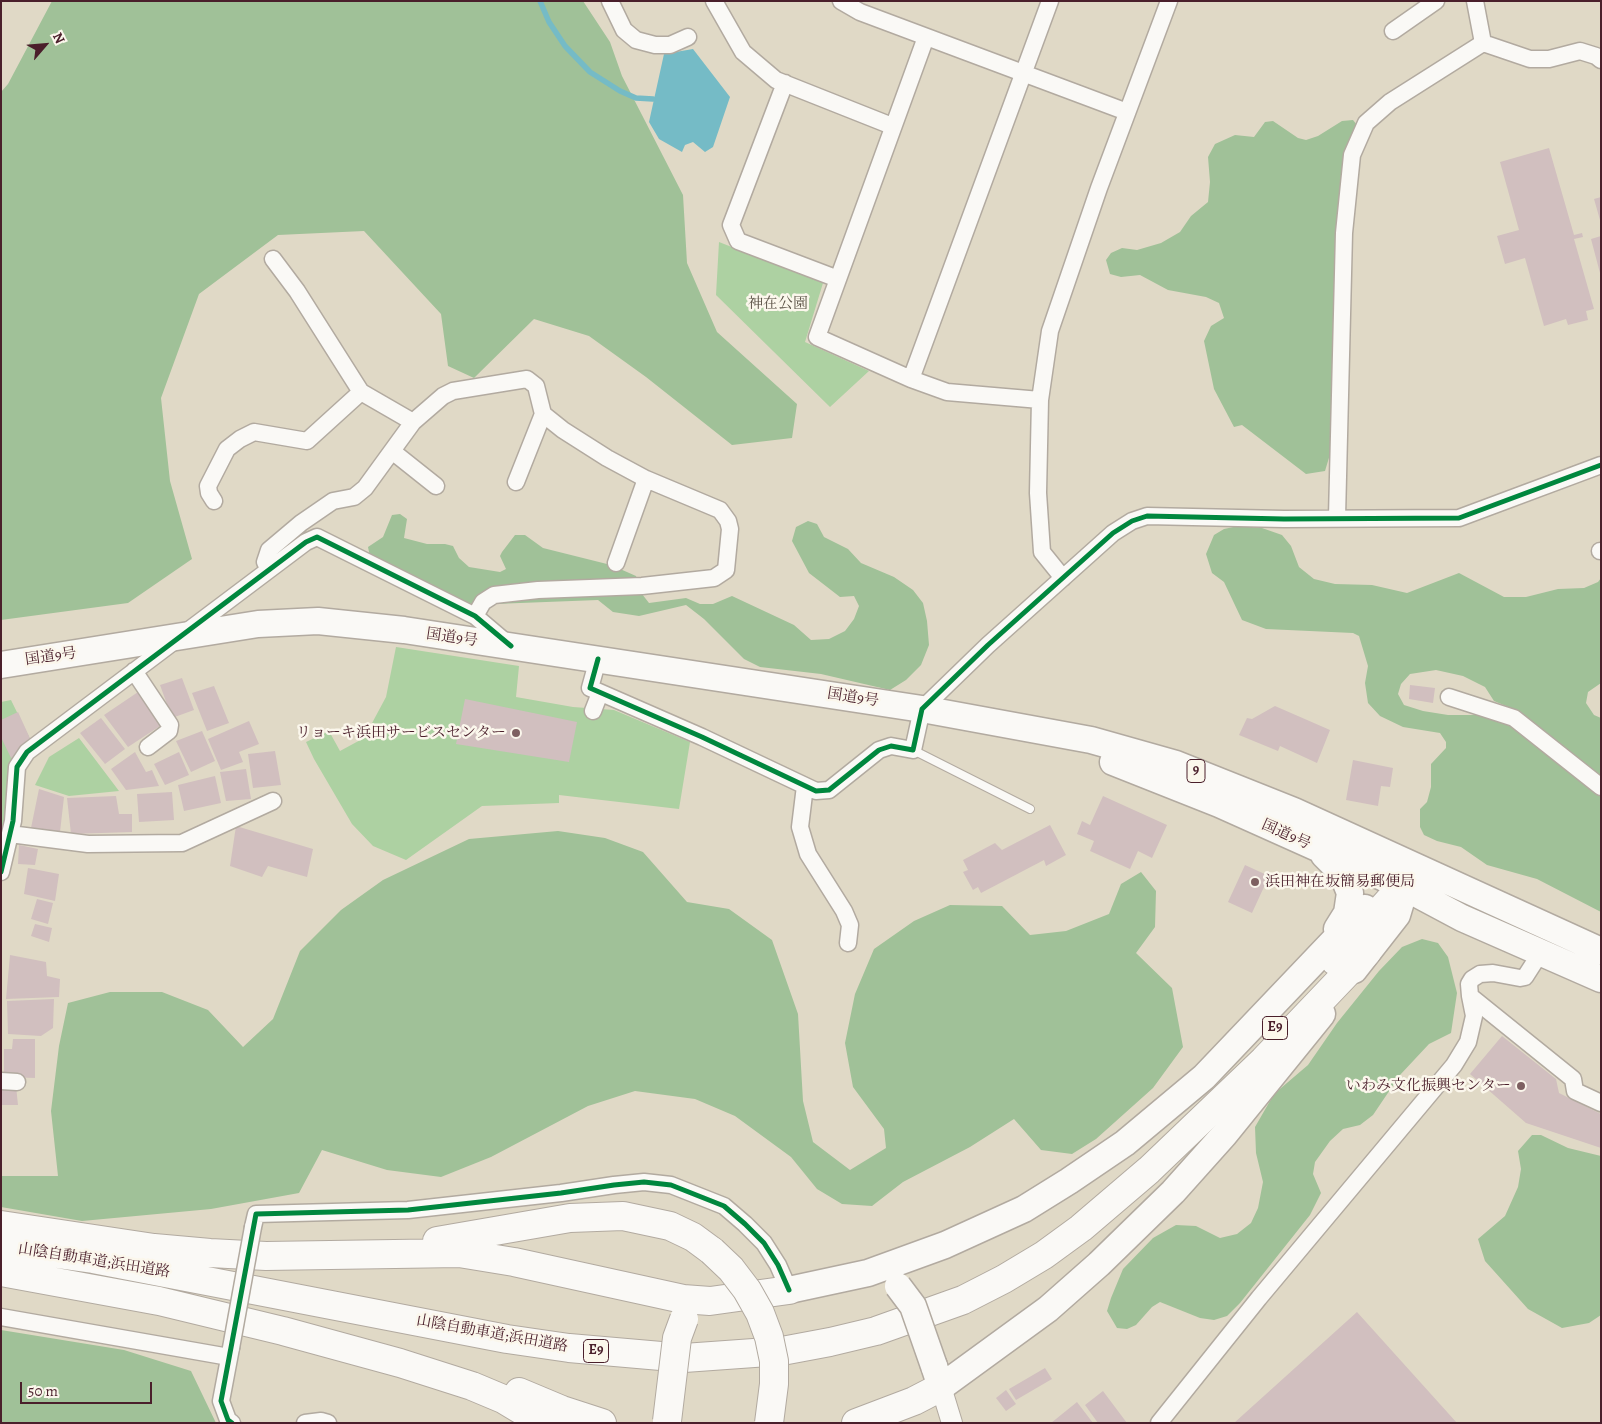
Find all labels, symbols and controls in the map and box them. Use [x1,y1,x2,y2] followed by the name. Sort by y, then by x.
[20,20,70,70] north arrow
[48,29,70,47] text: N
[748,295,808,313] park label: 神在公園
[425,625,479,651] street label: 国道9号
[24,644,78,670] street label: 国道9号
[826,685,880,711] street label: 国道9号
[296,724,506,742] place label: リョーキ浜田サービスセンター
[510,727,522,739] marker: リョーキ浜田サービスセンター
[1187,759,1205,782] road number: 9
[1259,816,1313,854] street label: 国道9号
[1265,873,1415,891] place label: 浜田神在坂簡易郵便局
[1249,876,1261,888] marker: 浜田神在坂簡易郵便局
[1262,1016,1288,1040] road number: E9
[1346,1077,1511,1095] place label: いわみ文化振興センター
[1515,1080,1527,1092] marker: いわみ文化振興センター
[17,1240,171,1282] street label: 山陰自動車道;浜田道路
[415,1312,569,1356] street label: 山陰自動車道;浜田道路
[584,1340,608,1362] road number: E9
[22,1372,155,1404] scale bar
[28,1381,58,1401] text: 50 m

